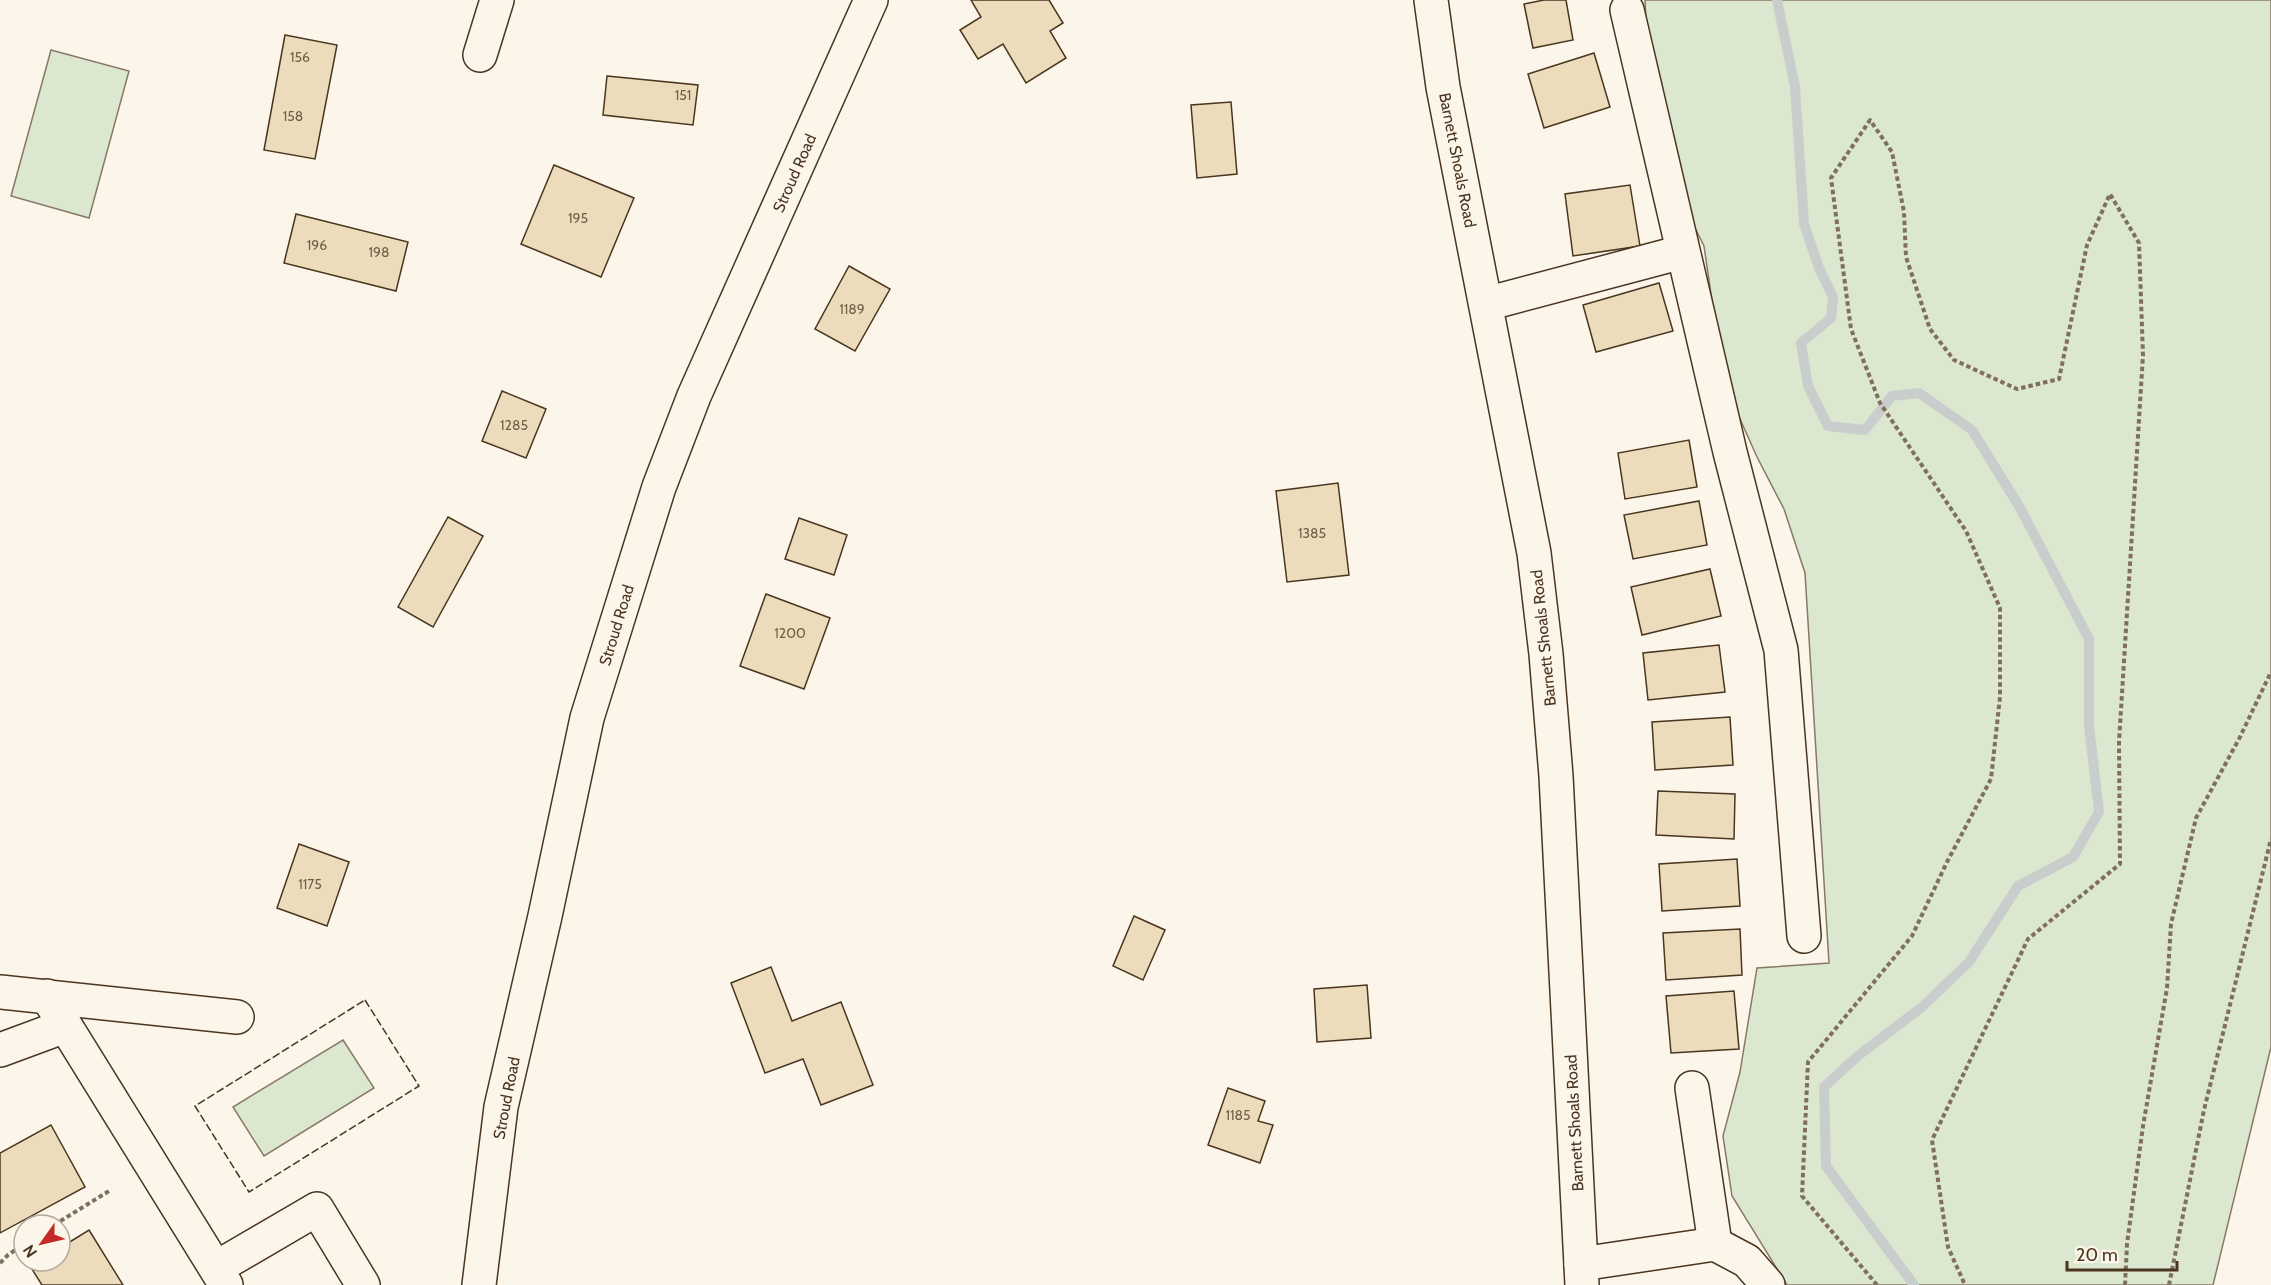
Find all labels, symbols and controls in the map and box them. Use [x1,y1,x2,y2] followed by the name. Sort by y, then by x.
[290,48,310,66] house number: 156
[675,86,691,104] house number: 151
[1435,91,1480,229] street label: Barnett Shoals Road
[283,107,303,125] house number: 158
[769,131,820,215] street label: Stroud Road
[568,209,588,227] house number: 195
[307,236,327,254] house number: 196
[369,243,390,261] house number: 198
[839,300,865,318] house number: 1189
[500,416,528,434] house number: 1285
[1298,524,1326,542] house number: 1385
[1527,569,1560,707] street label: Barnett Shoals Road
[595,582,638,668] street label: Stroud Road
[774,624,806,642] house number: 1200
[298,875,322,893] house number: 1175
[1561,1054,1588,1192] street label: Barnett Shoals Road
[489,1055,524,1141] street label: Stroud Road
[1225,1106,1251,1124] house number: 1185
[12,1213,72,1273] north arrow
[2067,1234,2176,1272] scale bar
[19,1241,41,1261] text: N
[2076,1244,2118,1266] text: 20 m

